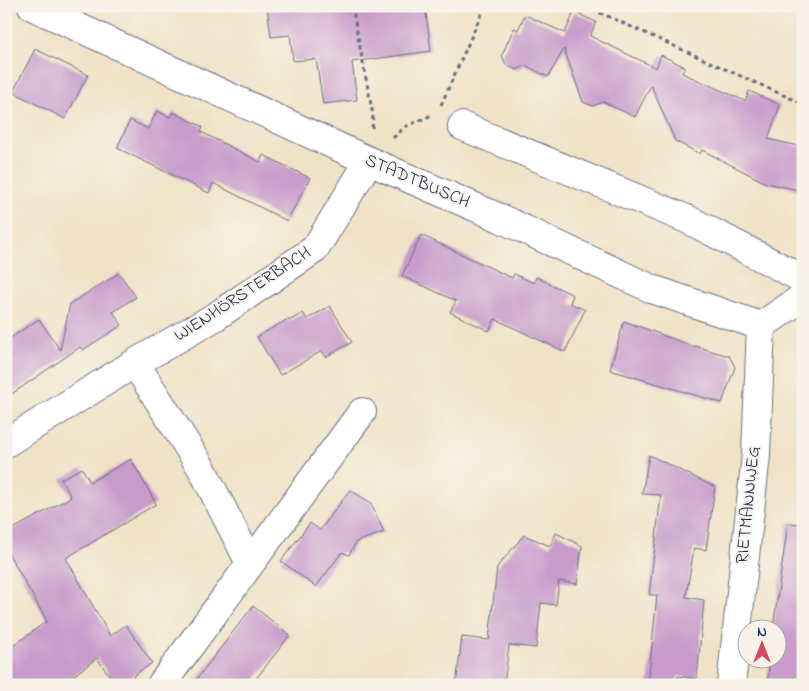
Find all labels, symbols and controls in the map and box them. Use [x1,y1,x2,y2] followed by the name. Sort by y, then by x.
[360,148,474,216] street label: STADTBUSCH
[169,241,317,349] street label: WIENHÖRSTERBACH
[730,445,768,565] street label: RIETMANNWEG
[736,618,786,668] north arrow
[757,622,767,643] text: N

